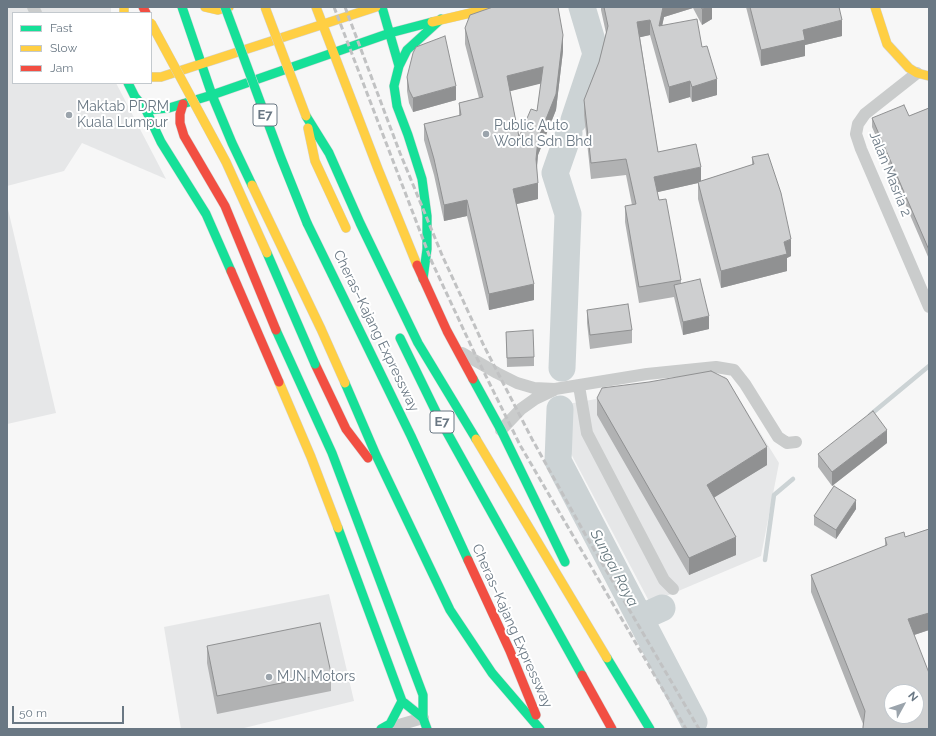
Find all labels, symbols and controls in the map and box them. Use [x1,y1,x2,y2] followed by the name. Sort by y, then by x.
[12,12,152,84] legend
[50,21,73,35] text: Fast
[50,41,77,55] text: Slow
[50,61,73,75] text: Jam
[77,99,169,132] place label: Maktab PDRM Kuala Lumpur
[253,104,277,126] road number: E7
[64,110,74,120] marker: Maktab PDRM Kuala Lumpur
[494,118,592,150] place label: Public Auto World Sdn Bhd
[481,129,491,139] marker: Public Auto World Sdn Bhd
[865,129,915,219] street label: Jalan Masria 2
[329,247,423,415] street label: Cheras–Kajang Expressway
[430,411,454,433] road number: E7
[586,526,642,610] water label: Sungai Raya
[468,541,556,711] street label: Cheras–Kajang Expressway
[277,669,355,685] place label: MJN Motors
[264,672,274,682] marker: MJN Motors
[884,684,924,724] north arrow
[905,689,920,704] text: N
[14,698,126,724] scale bar
[19,706,47,720] text: 50 m

